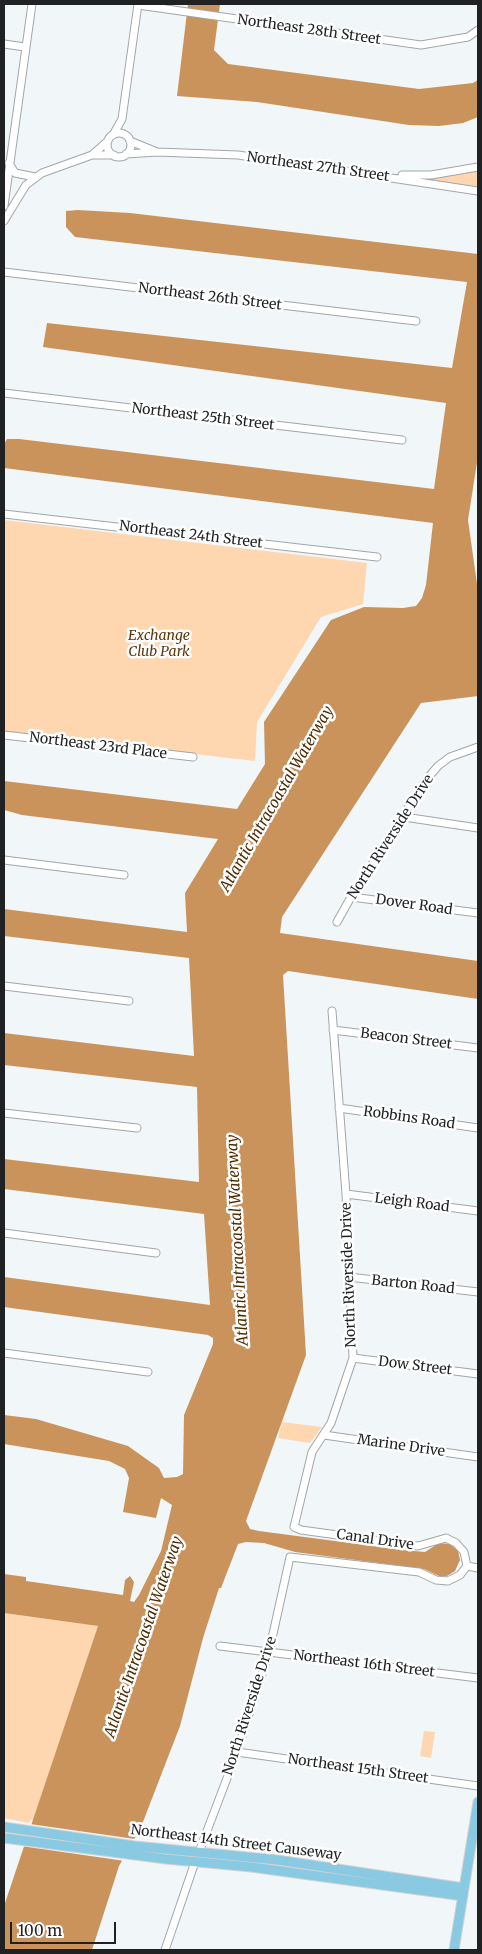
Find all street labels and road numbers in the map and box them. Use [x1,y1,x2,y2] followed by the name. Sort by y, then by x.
[236,12,382,48] street label: Northeast 28th Street
[246,149,390,185] street label: Northeast 27th Street
[137,280,283,314] street label: Northeast 26th Street
[131,400,275,434] street label: Northeast 25th Street
[118,518,264,552] street label: Northeast 24th Street
[28,729,168,763] street label: Northeast 23rd Place
[344,772,438,902] street label: North Riverside Drive
[374,891,454,919] street label: Dover Road
[359,1025,453,1053] street label: Beacon Street
[362,1103,456,1133] street label: Robbins Road
[374,1190,450,1216] street label: Leigh Road
[338,1202,360,1348] street label: North Riverside Drive
[371,1272,455,1298] street label: Barton Road
[377,1353,453,1379] street label: Dow Street
[356,1432,446,1460] street label: Marine Drive
[335,1526,415,1554] street label: Canal Drive
[220,1634,280,1778] street label: North Riverside Drive
[292,1647,436,1681] street label: Northeast 16th Street
[287,1751,429,1787] street label: Northeast 15th Street
[130,1822,342,1864] street label: Northeast 14th Street Causeway

